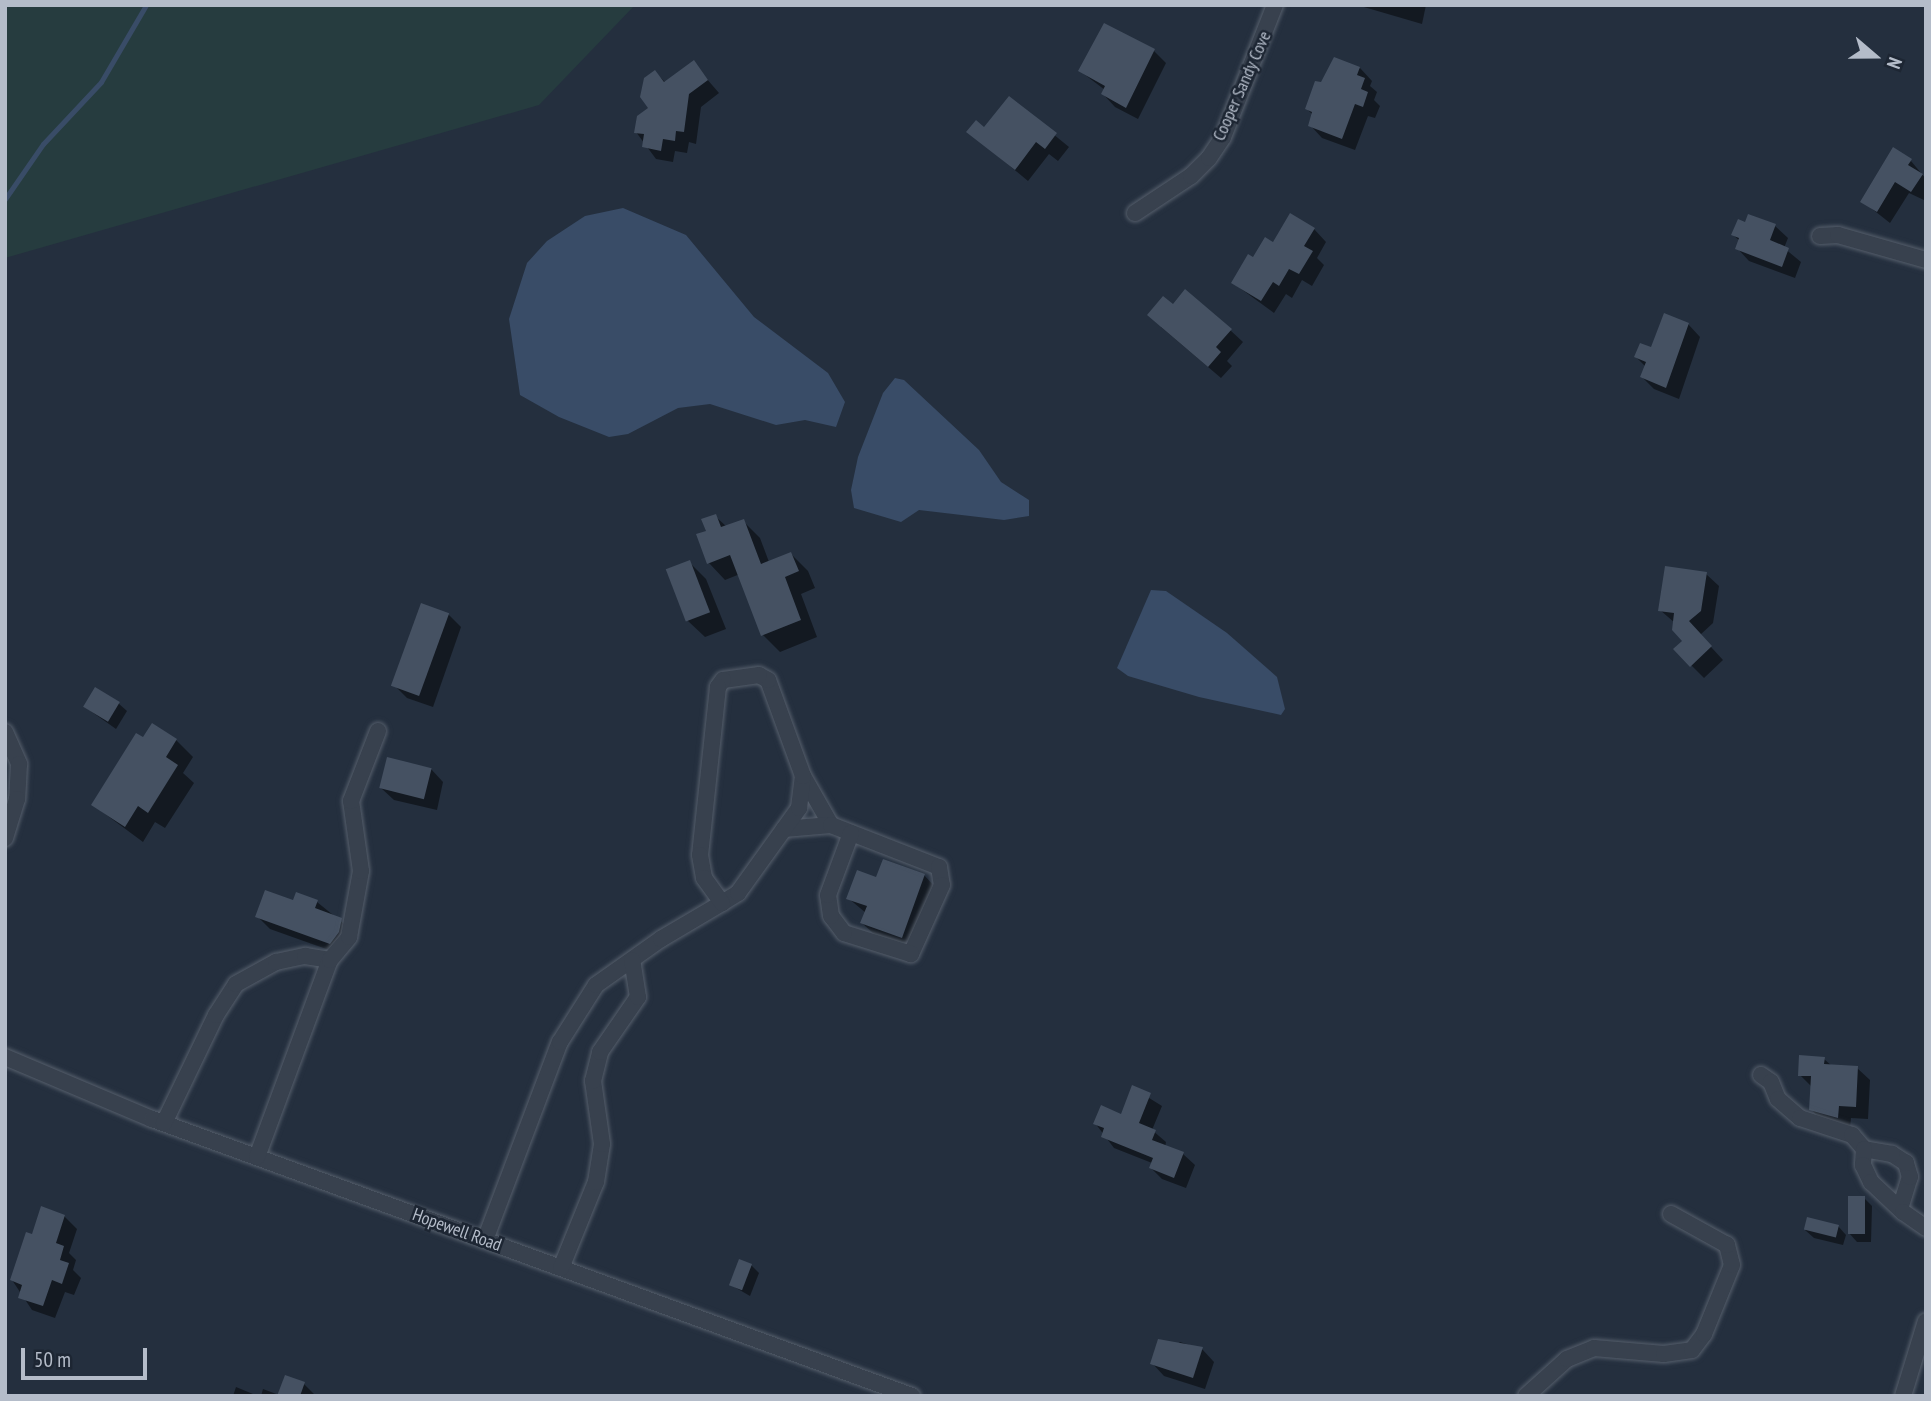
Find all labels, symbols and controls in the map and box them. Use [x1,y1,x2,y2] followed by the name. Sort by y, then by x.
[1840,21,1910,91] north arrow
[1208,28,1276,144] street label: Cooper Sandy Cove
[1882,54,1908,72] text: N
[409,1204,505,1256] street label: Hopewell Road
[24,1334,150,1378] scale bar
[34,1346,71,1373] text: 50 m

